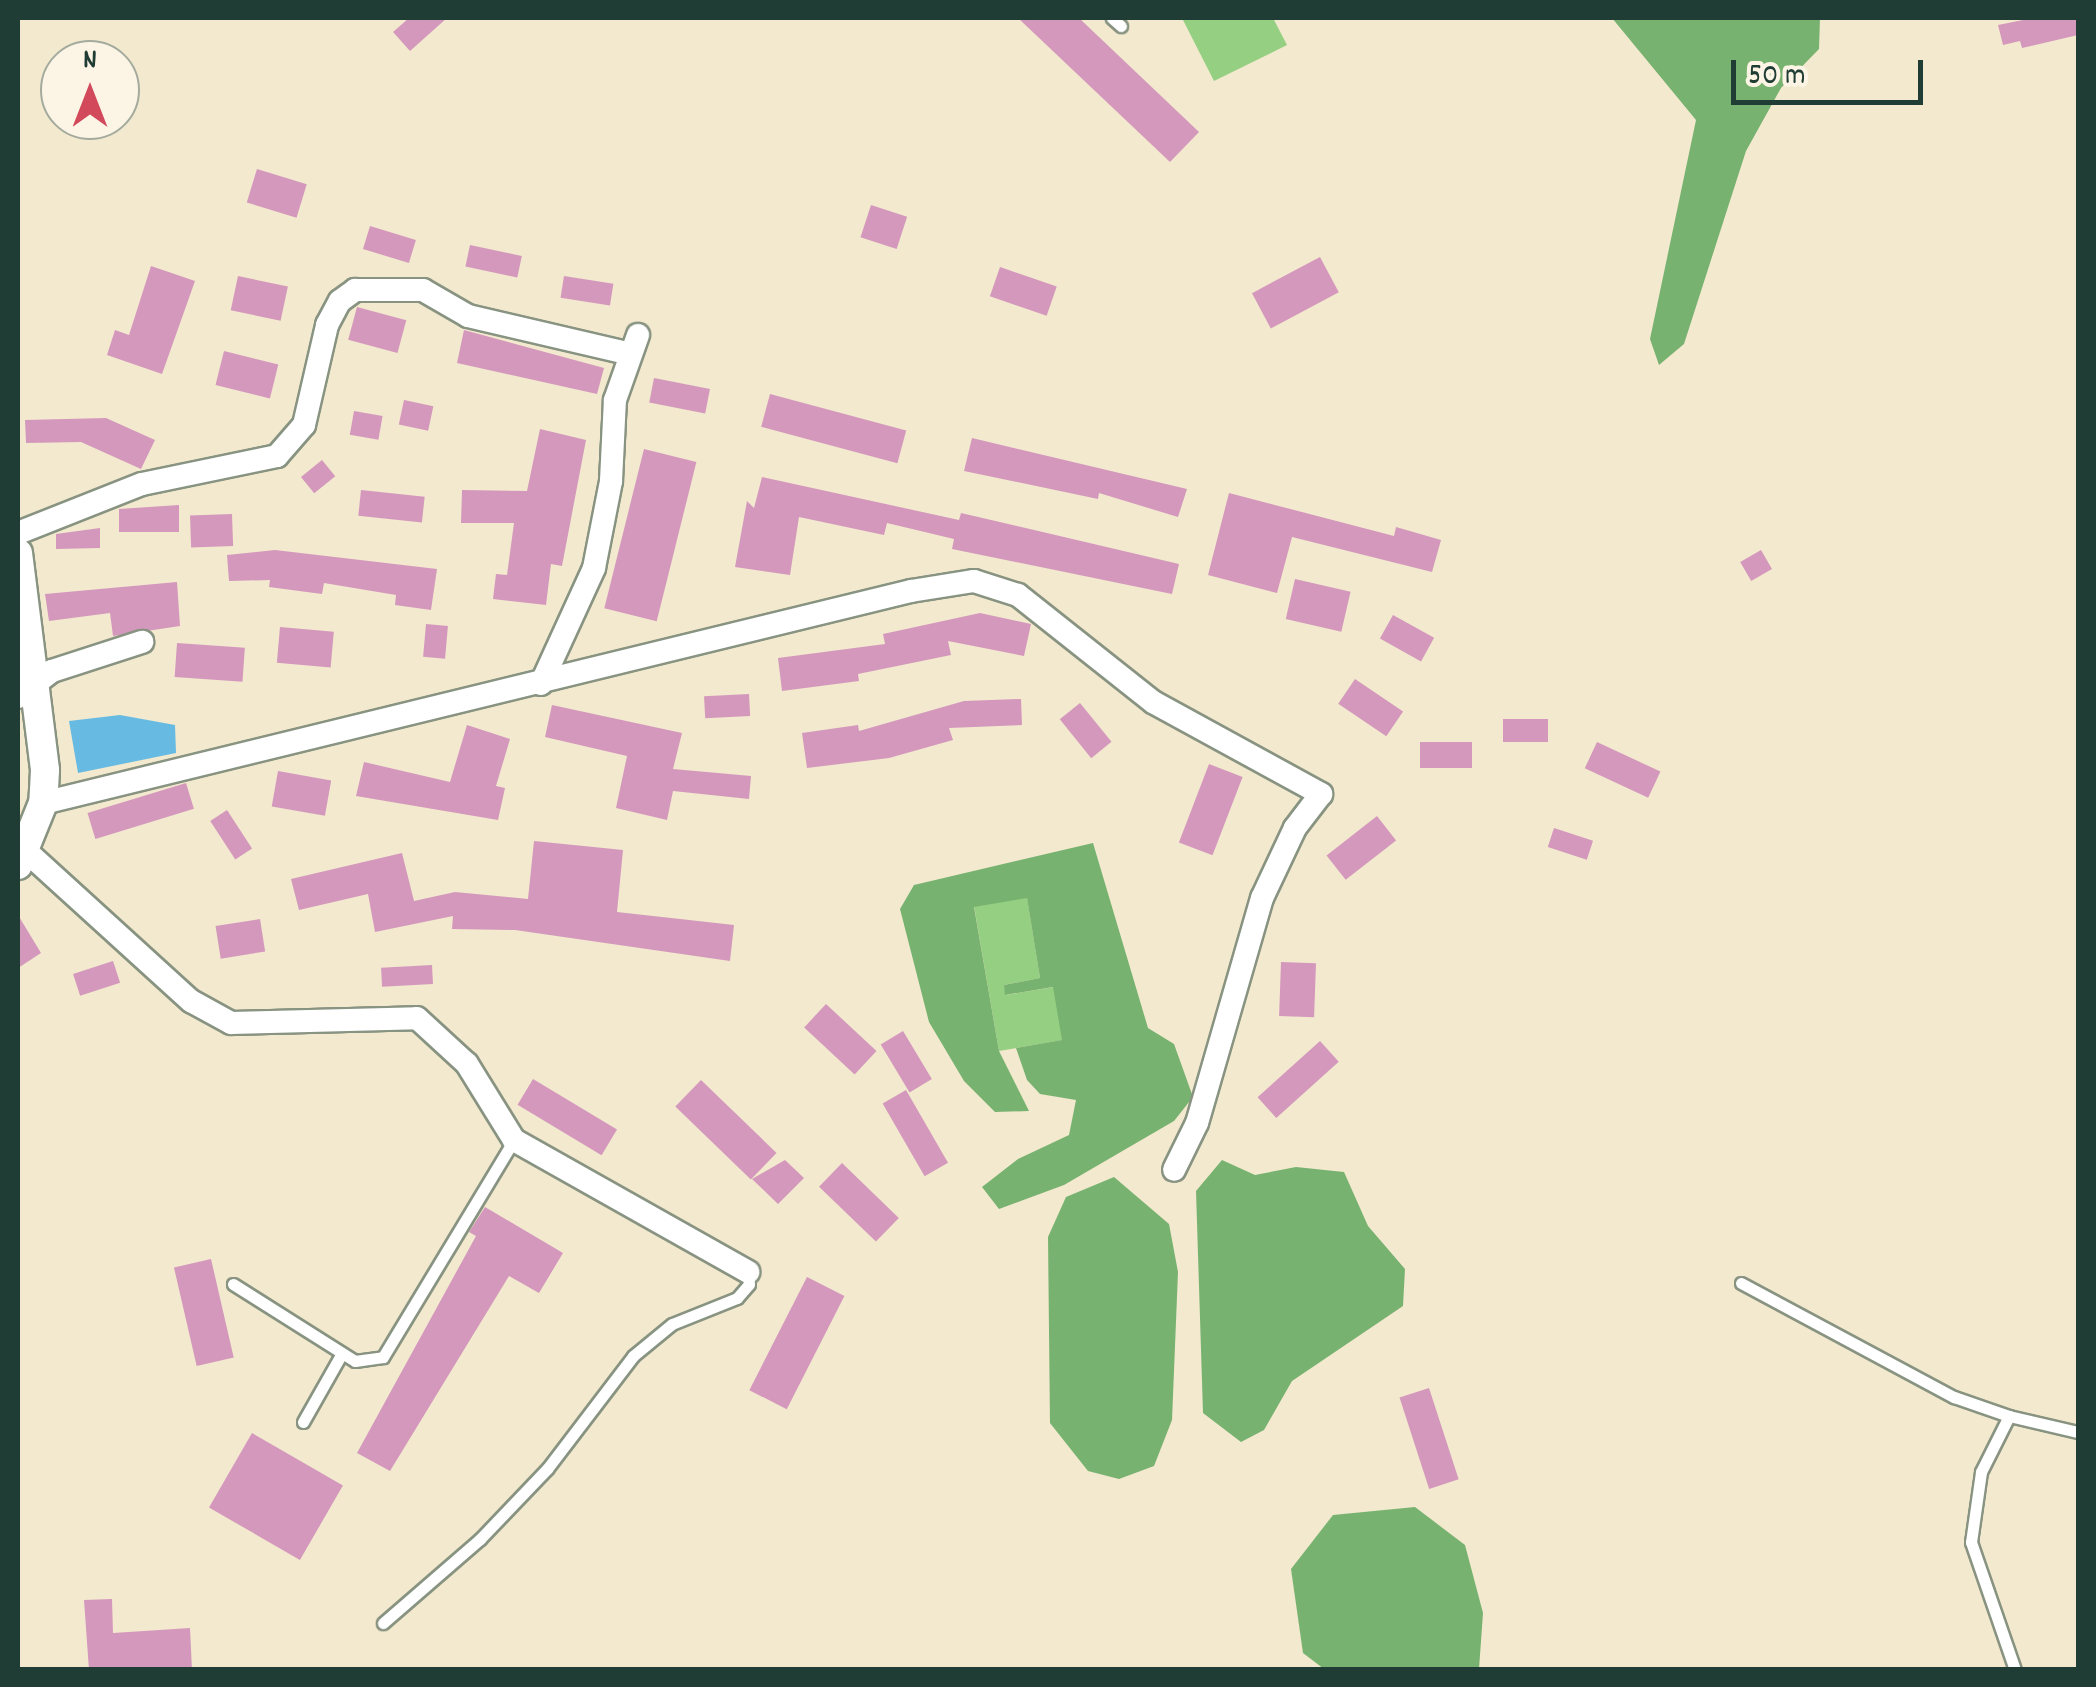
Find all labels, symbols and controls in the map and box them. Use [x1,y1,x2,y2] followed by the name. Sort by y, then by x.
[40,40,140,140] north arrow
[1736,40,1928,102] scale bar
[83,42,97,82] text: N
[1748,56,1806,99] text: 50 m

